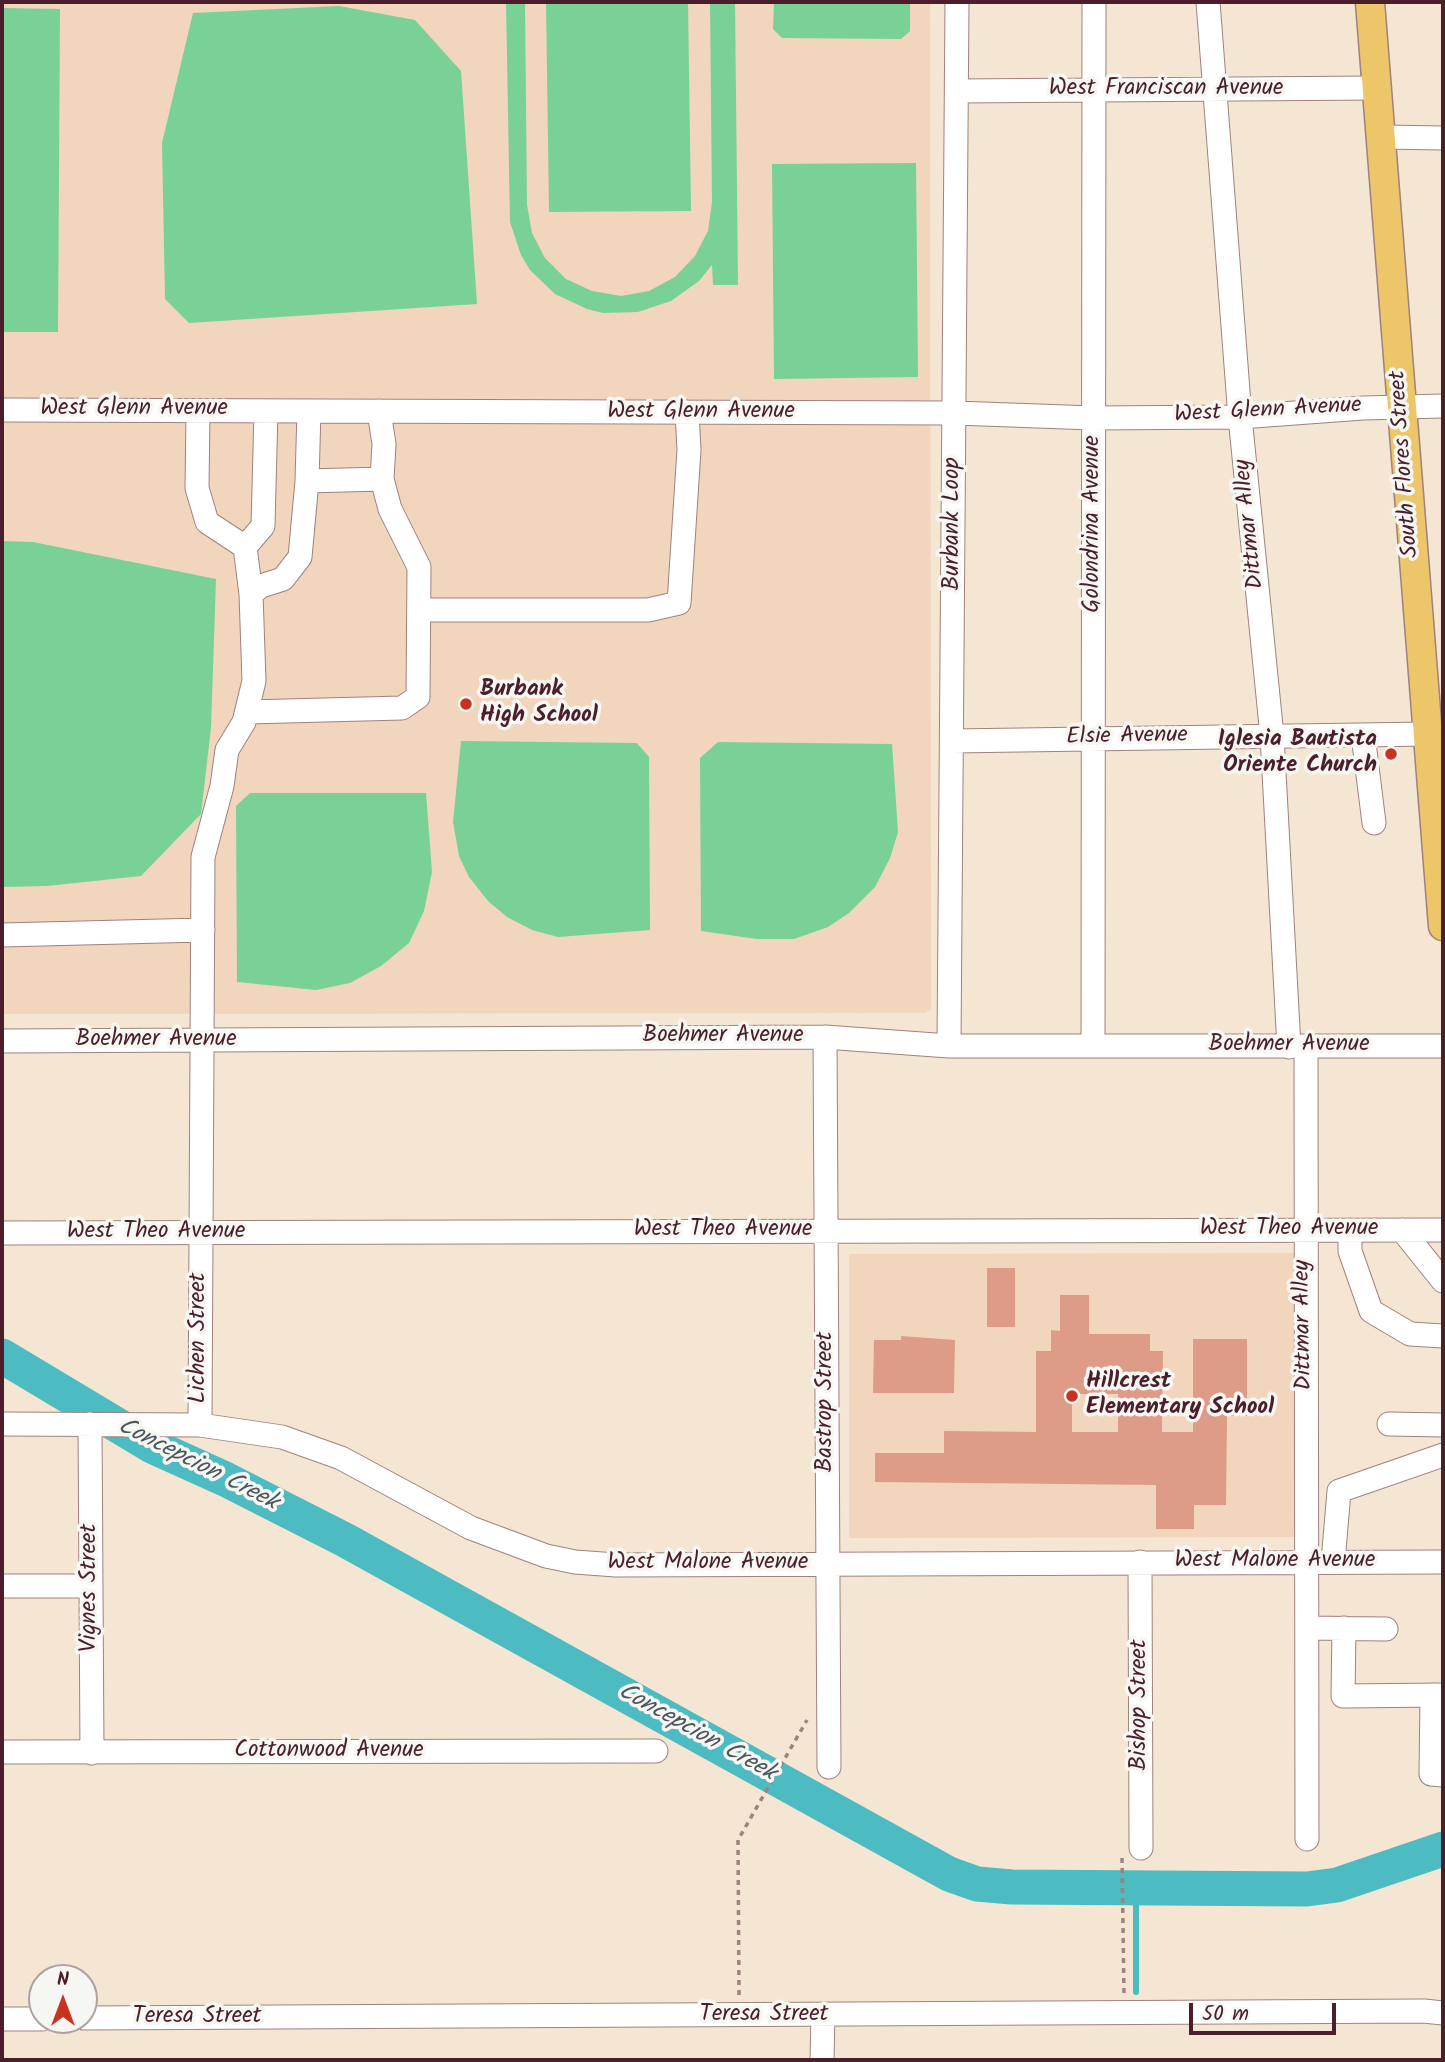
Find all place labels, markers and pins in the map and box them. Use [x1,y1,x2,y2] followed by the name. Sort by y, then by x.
[480,677,598,731] place label: Burbank High School
[458,696,474,712] marker: Burbank High School
[1218,727,1377,781] place label: Iglesia Bautista Oriente Church
[1383,746,1399,762] marker: Iglesia Bautista Oriente Church
[1086,1369,1274,1423] place label: Hillcrest Elementary School
[1064,1388,1080,1404] marker: Hillcrest Elementary School

